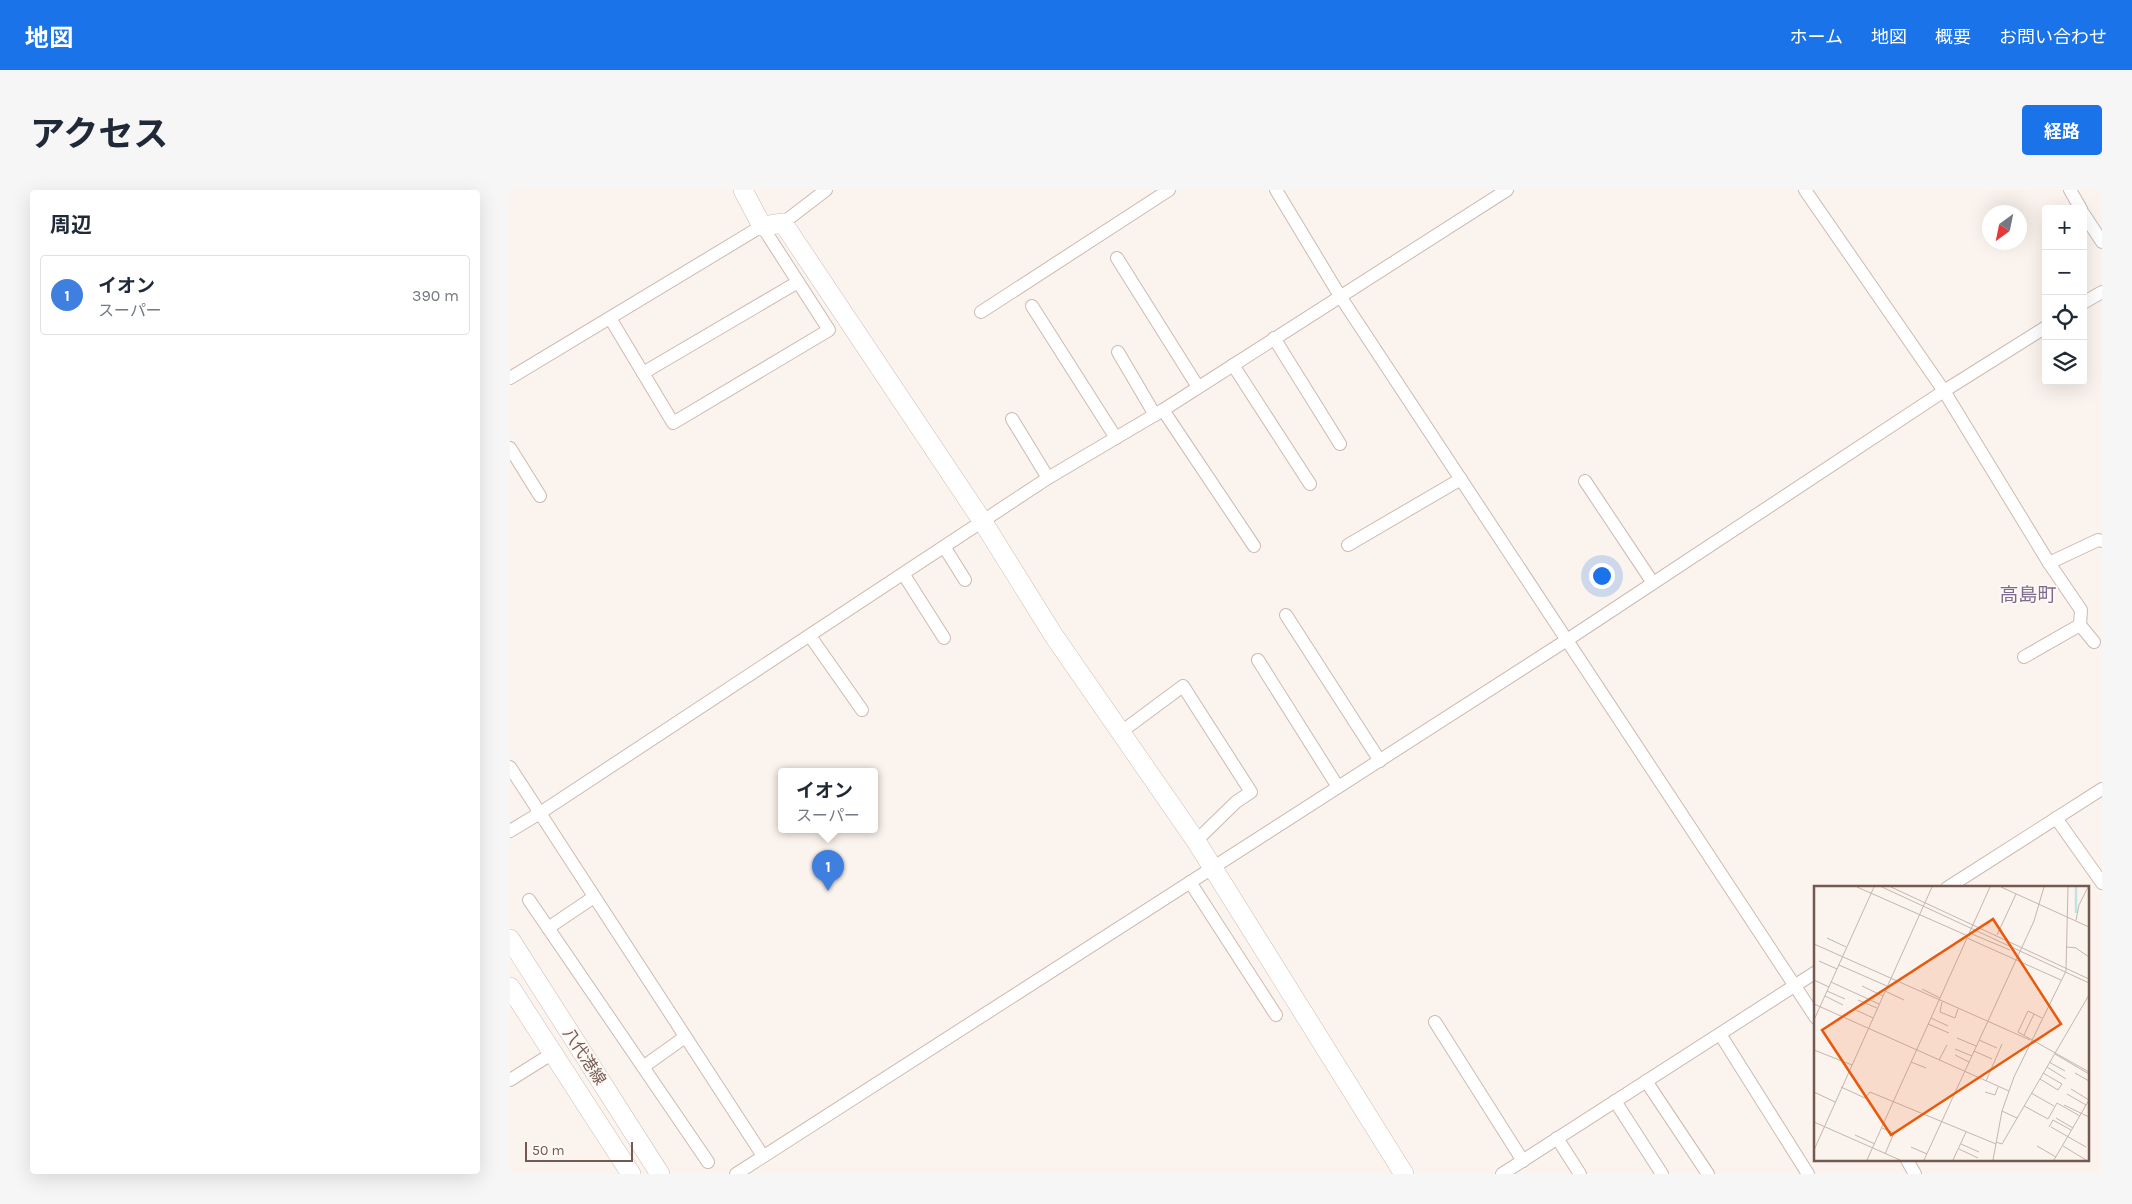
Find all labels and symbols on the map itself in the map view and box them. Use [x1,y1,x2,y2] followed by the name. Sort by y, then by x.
[1982,205,2027,250] north arrow
[1589,563,1615,589] your location
[1999,584,2057,606] district label: 高島町
[812,850,844,891] pin: 1
[1814,886,2090,1162] inset map
[559,1024,610,1088] street label: 八代港線
[525,1139,632,1162] scale bar

